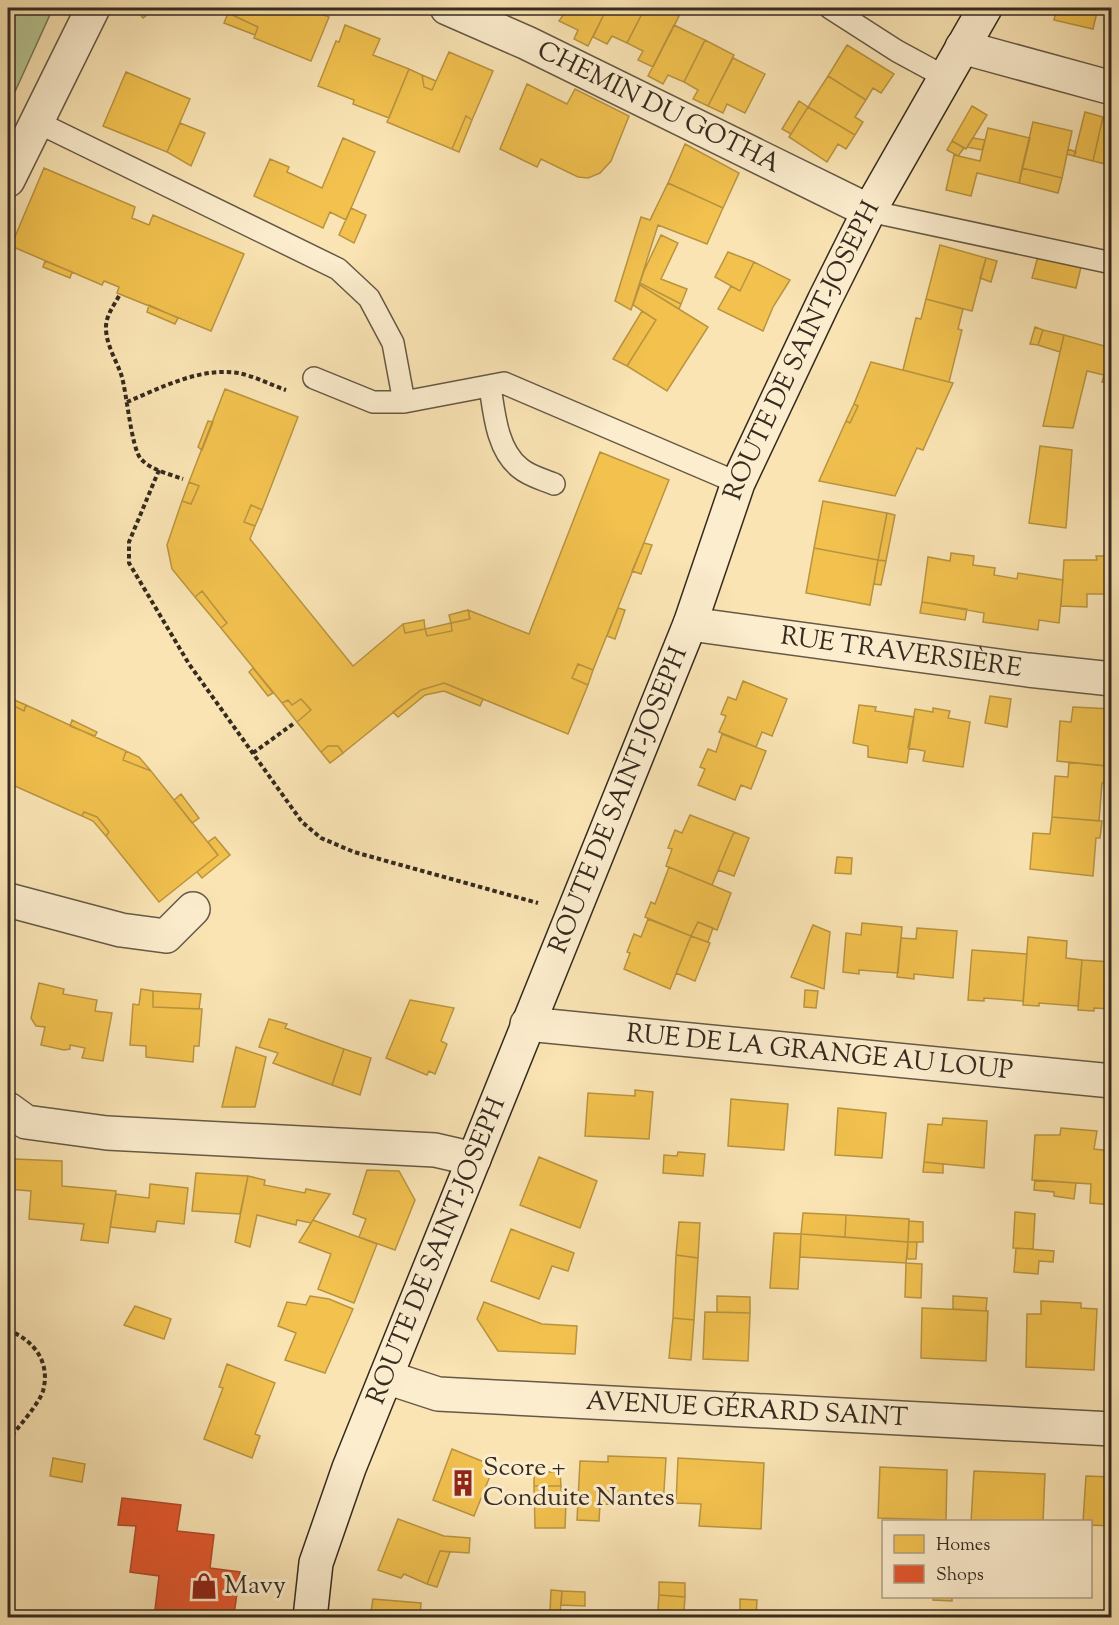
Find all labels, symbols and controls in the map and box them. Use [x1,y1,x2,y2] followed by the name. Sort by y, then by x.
[531,32,787,183] street label: CHEMIN DU GOTHA
[715,194,890,505] street label: ROUTE DE SAINT-JOSEPH
[778,618,1024,687] street label: RUE TRAVERSIÈRE
[540,641,698,959] street label: ROUTE DE SAINT-JOSEPH
[625,1015,1015,1090] street label: RUE DE LA GRANGE AU LOUP
[358,1091,515,1410] street label: ROUTE DE SAINT-JOSEPH
[585,1383,909,1437] street label: AVENUE GÉRARD SAINT
[483,1450,675,1517] place label: Score + Conduite Nantes
[448,1468,478,1498] building icon: Score + Conduite Nantes
[882,1520,1092,1598] legend
[936,1533,990,1559] text: Homes
[936,1563,984,1589] text: Shops
[224,1568,286,1605] place label: Mavy
[189,1571,219,1601] shop icon: Mavy

